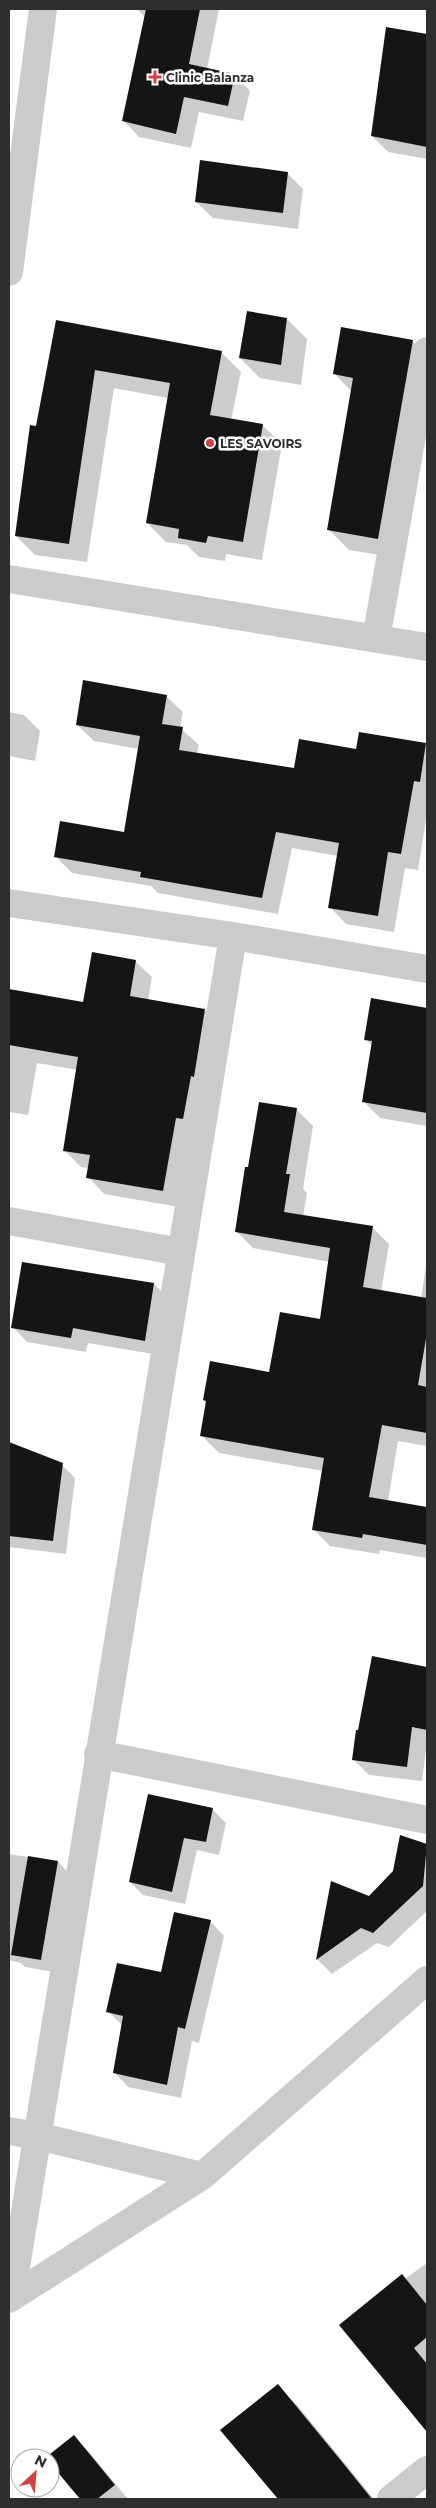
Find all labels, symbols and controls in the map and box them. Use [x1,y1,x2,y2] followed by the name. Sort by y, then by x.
[148,70,162,84] marker: Clinic Balanza
[166,70,254,85] place label: Clinic Balanza
[220,436,302,451] place label: LES SAVOIRS
[204,437,216,449] marker: LES SAVOIRS
[10,2448,60,2498] north arrow
[32,2451,50,2472] text: N

